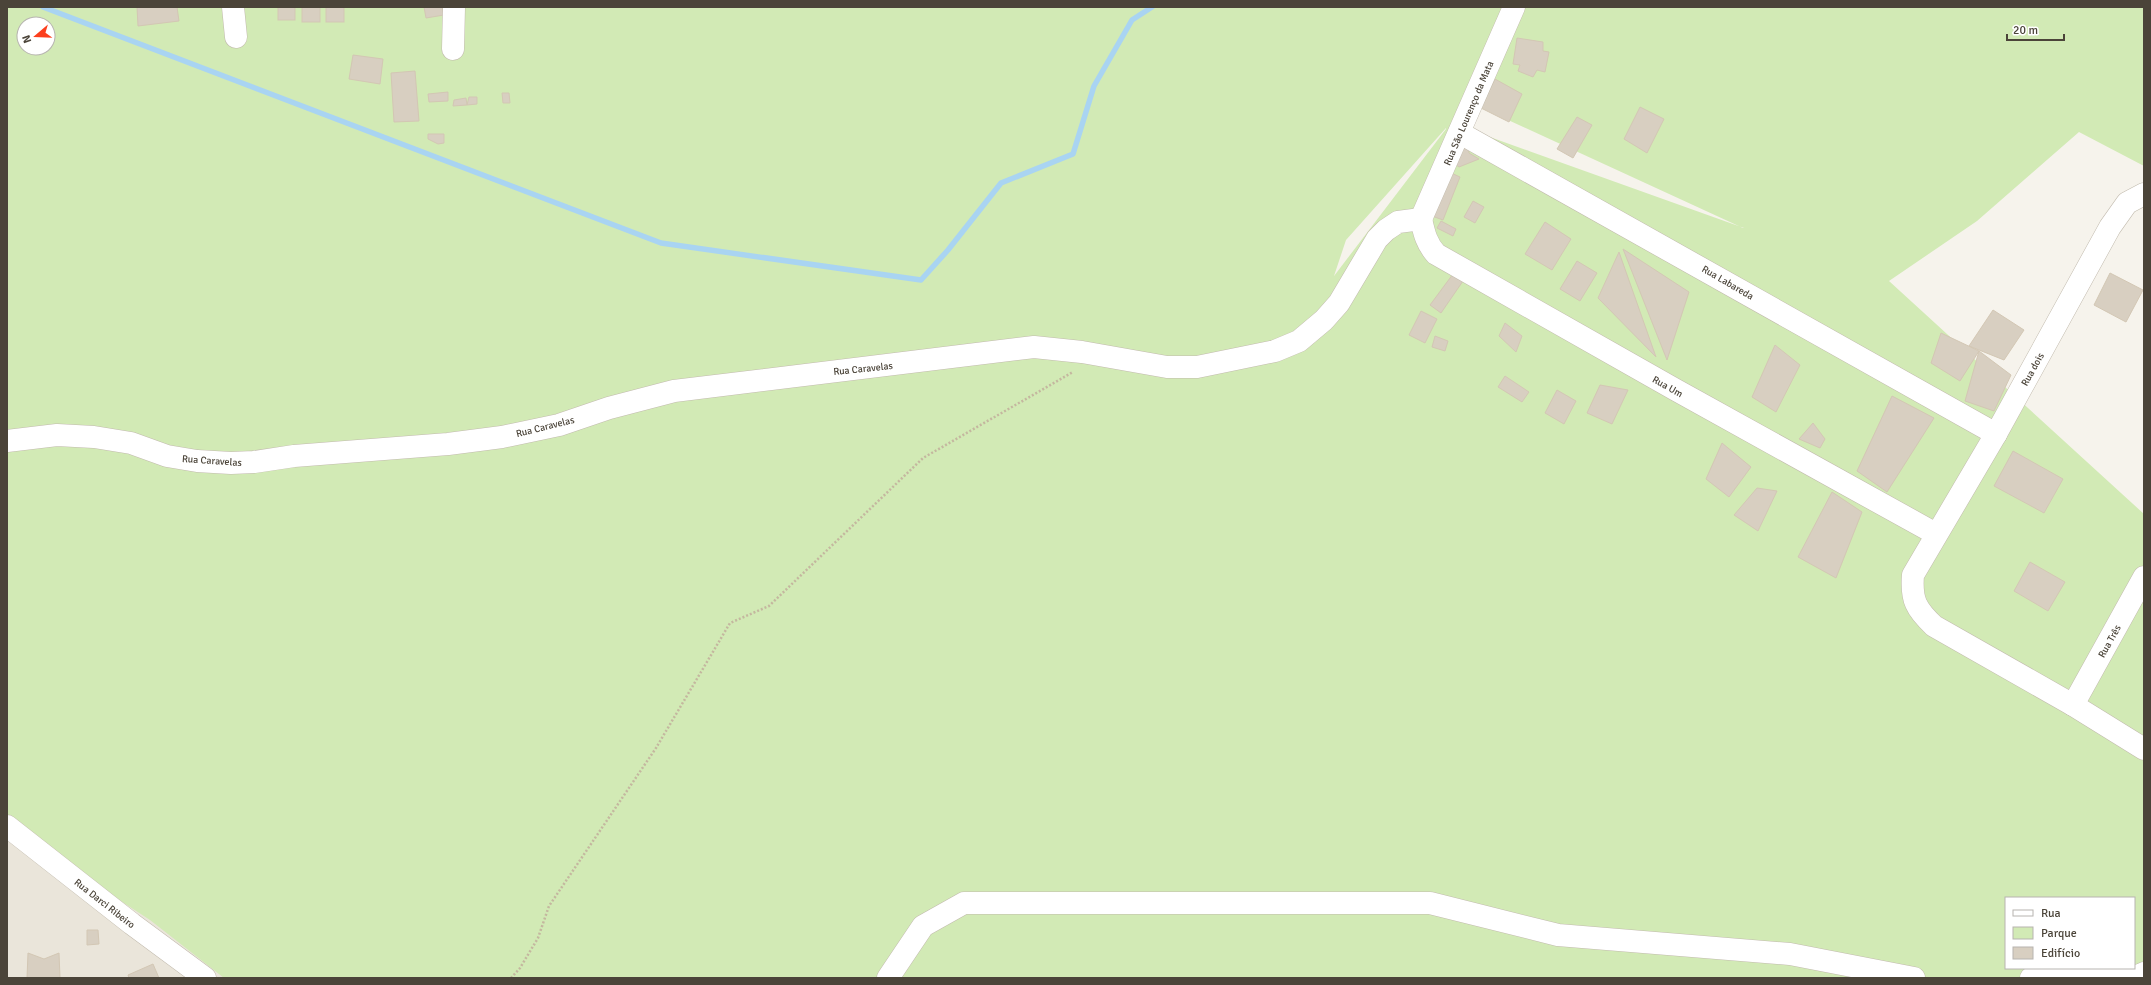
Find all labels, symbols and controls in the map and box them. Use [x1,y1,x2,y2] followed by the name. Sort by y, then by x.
[16,16,56,56] north arrow
[2007,16,2064,42] scale bar
[2013,23,2038,38] text: 20 m
[20,33,34,45] text: N
[1441,59,1496,167] street label: Rua São Lourenço da Mata
[1699,263,1756,303] street label: Rua Labareda
[2019,350,2047,388] street label: Rua dois
[833,360,894,378] street label: Rua Caravelas
[1650,374,1685,400] street label: Rua Um
[515,414,576,440] street label: Rua Caravelas
[182,453,243,469] street label: Rua Caravelas
[2096,622,2124,660] street label: Rua Três
[72,876,137,931] street label: Rua Darci Ribeiro
[2005,897,2135,969] legend
[2041,906,2061,921] text: Rua
[2041,926,2077,941] text: Parque
[2041,946,2080,961] text: Edifício

